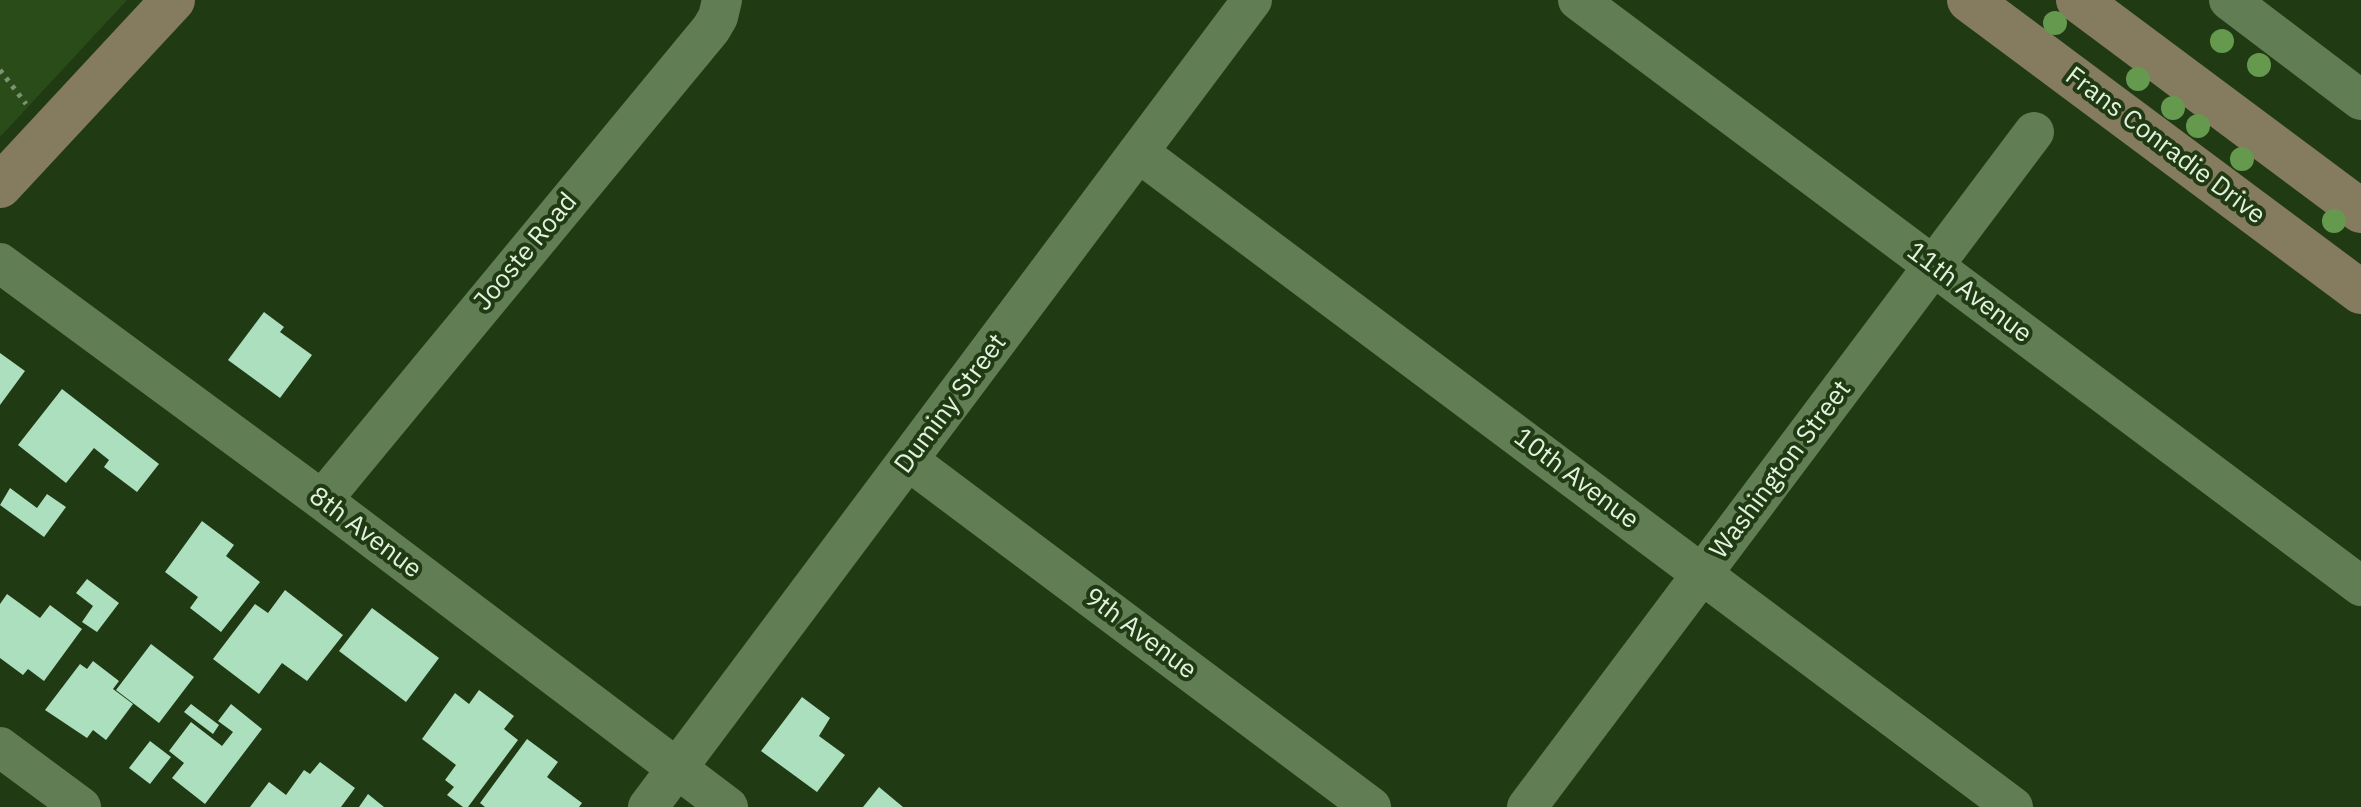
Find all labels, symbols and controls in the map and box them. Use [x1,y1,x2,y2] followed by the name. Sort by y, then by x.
[2059,61,2271,231] street label: Frans Conradie Drive
[468,187,584,317] street label: Jooste Road
[1900,236,2038,350] street label: 11th Avenue
[888,328,1014,480] street label: Duminy Street
[1704,375,1858,565] street label: Washington Street
[1507,422,1645,536] street label: 10th Avenue
[303,481,427,585] street label: 8th Avenue
[1078,582,1202,686] street label: 9th Avenue

